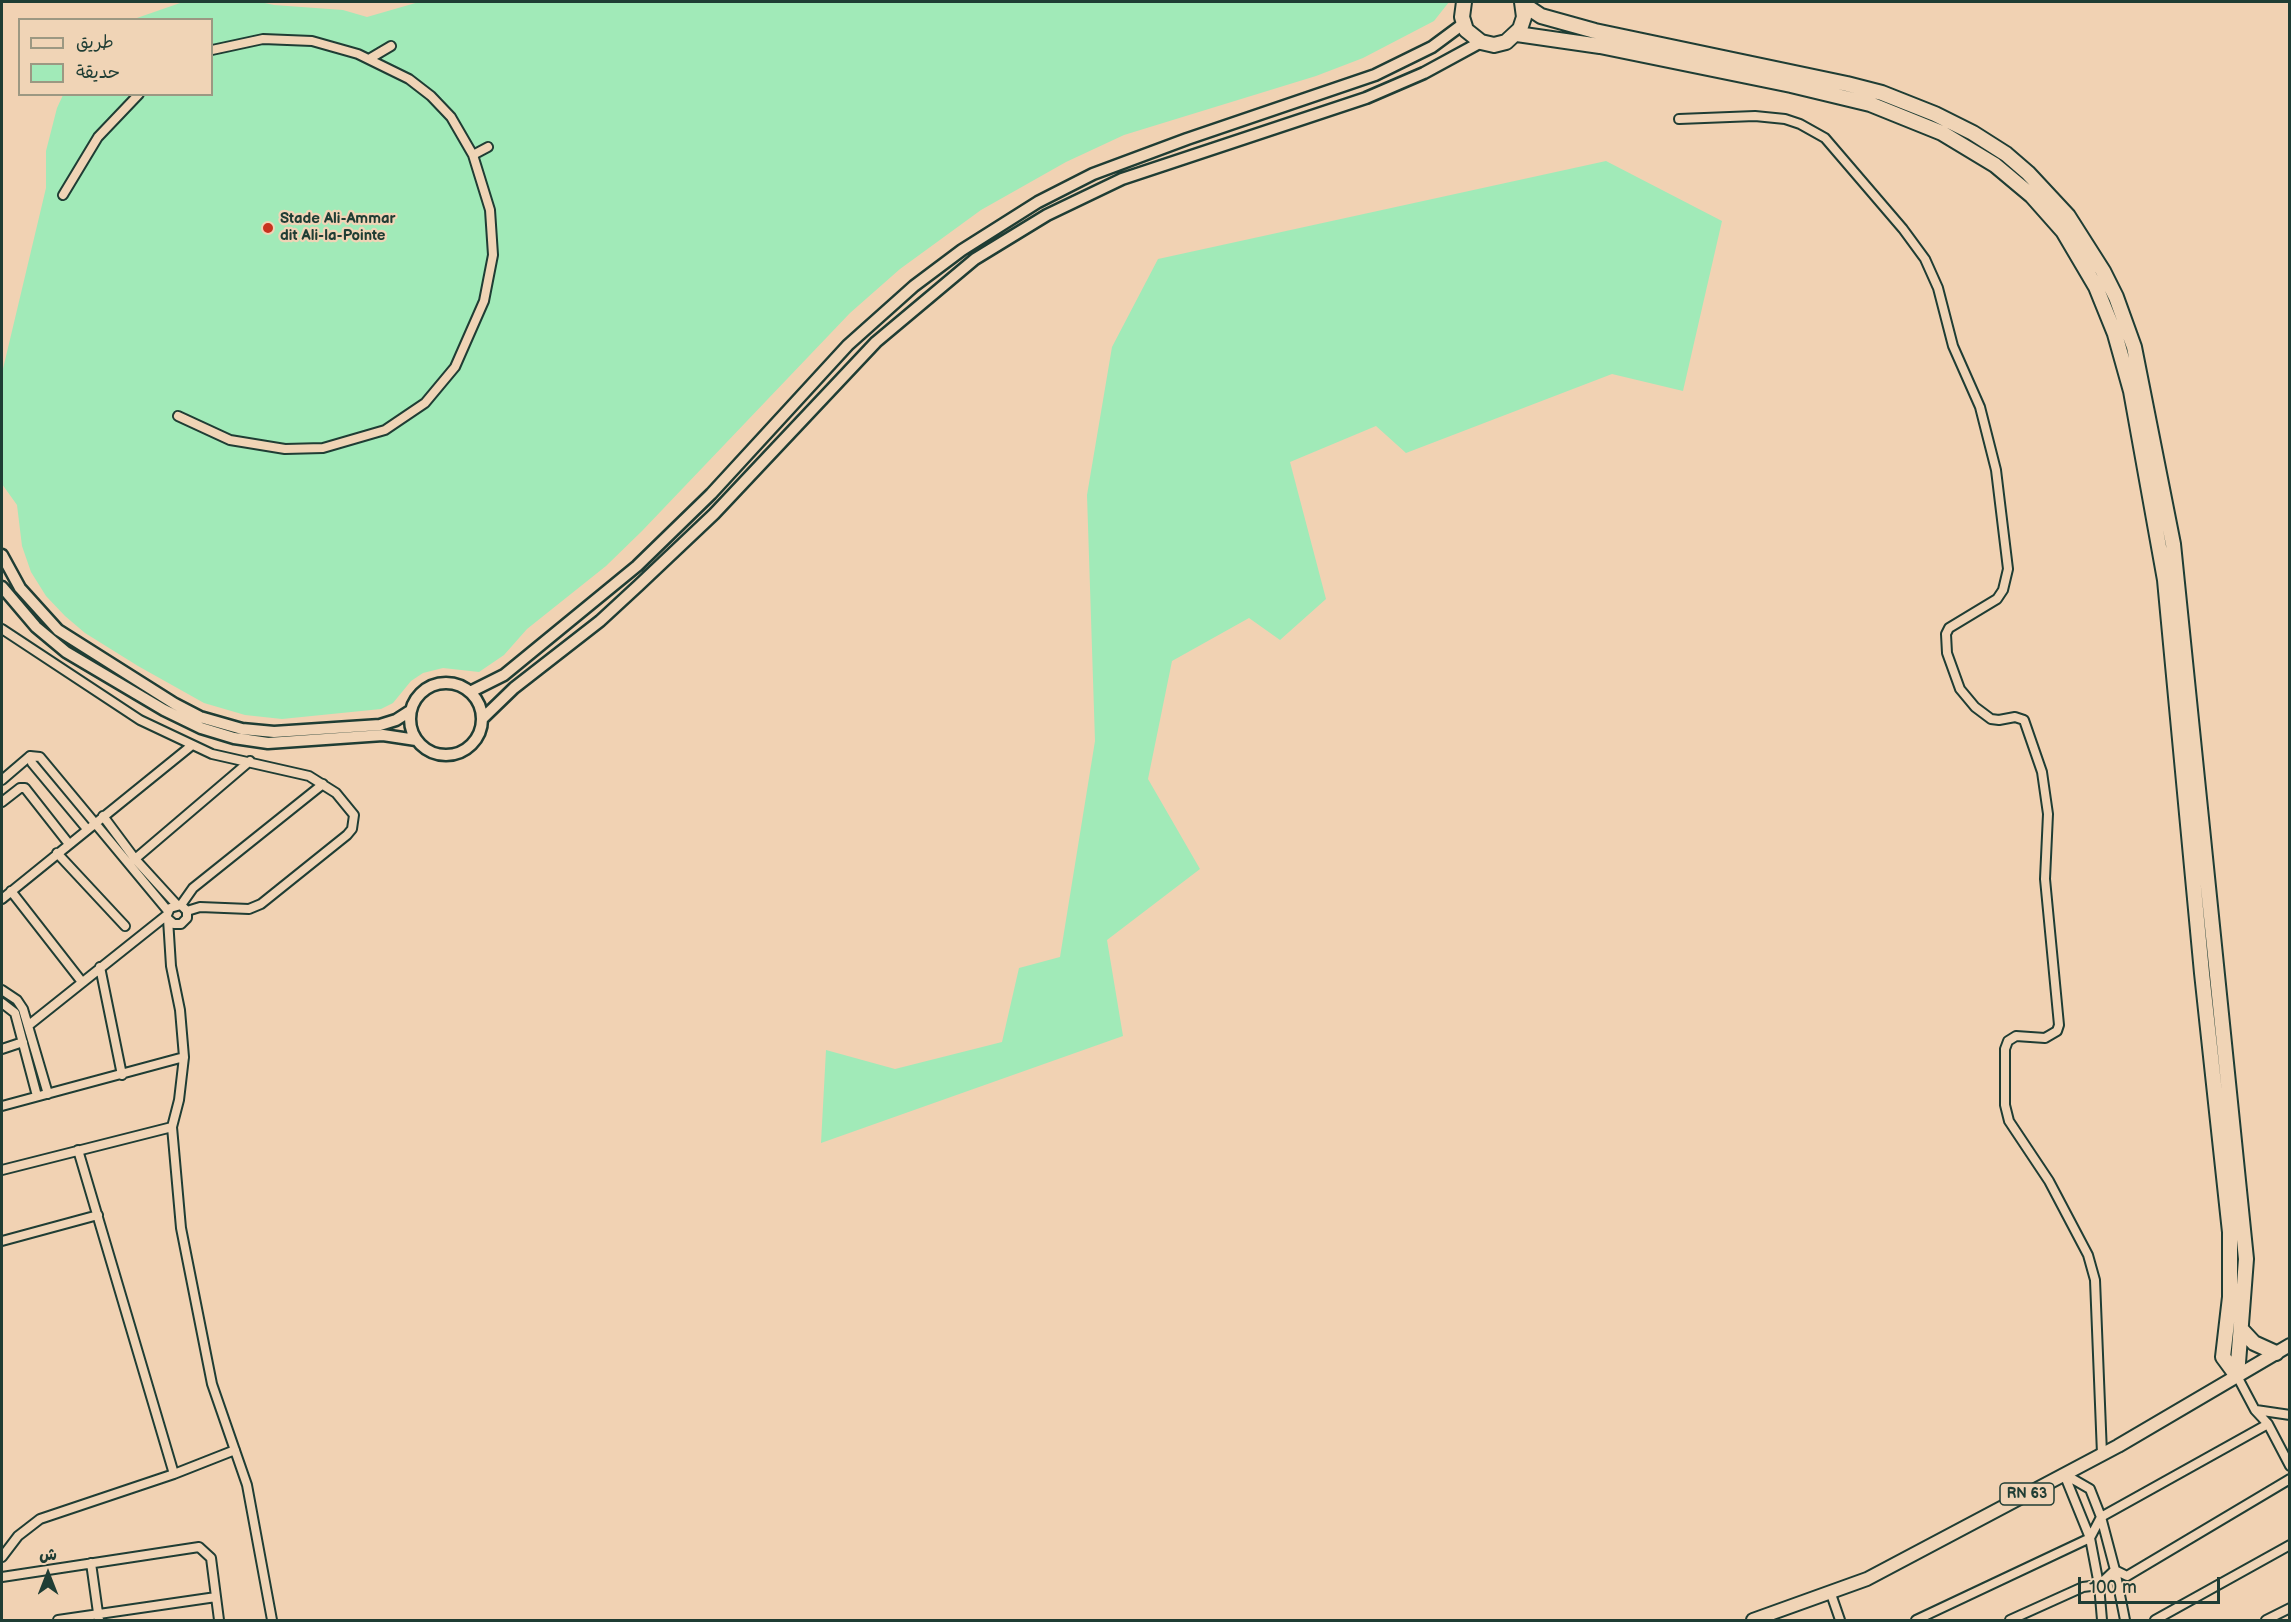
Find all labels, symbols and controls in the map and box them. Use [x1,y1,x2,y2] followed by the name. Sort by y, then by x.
[18,18,213,96] legend
[76,32,114,53] text: طريق
[76,62,120,83] text: حديقة
[280,210,396,245] place label: Stade Ali-Ammar dit Ali-la-Pointe
[261,221,275,235] marker: Stade Ali-Ammar dit Ali-la-Pointe
[2000,1483,2054,1505] road number: RN 63
[18,1544,78,1604] north arrow
[39,1546,57,1565] text: ش
[2081,1565,2224,1603] scale bar
[2089,1577,2137,1598] text: 100 m

